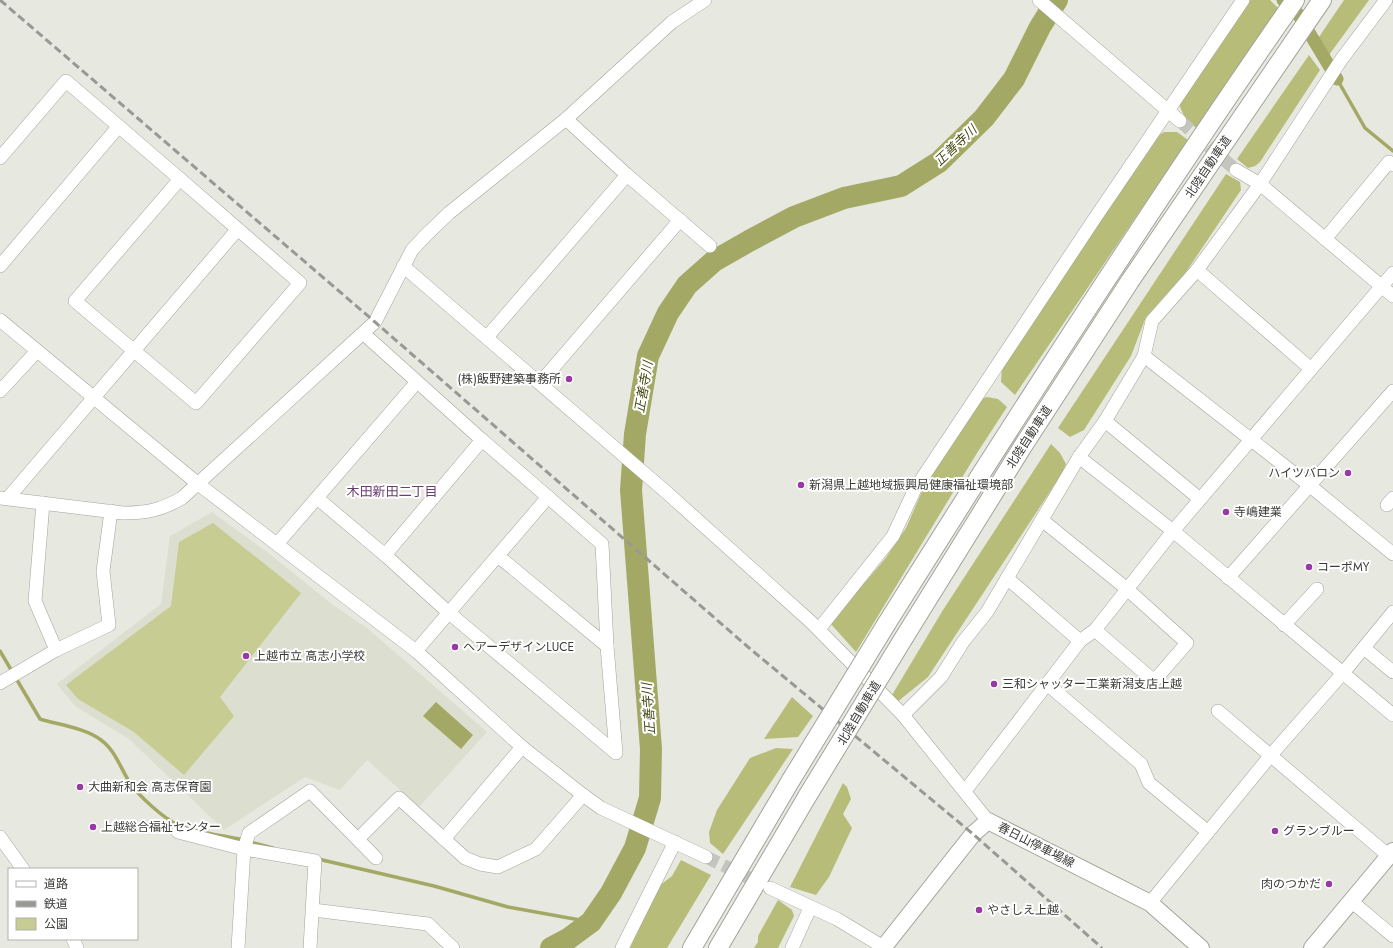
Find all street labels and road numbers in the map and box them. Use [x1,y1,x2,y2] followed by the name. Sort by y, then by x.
[1180,132,1236,202] street label: 北陸自動車道
[1002,402,1056,472] street label: 北陸自動車道
[833,677,885,749] street label: 北陸自動車道
[994,818,1078,872] street label: 春日山停車場線

